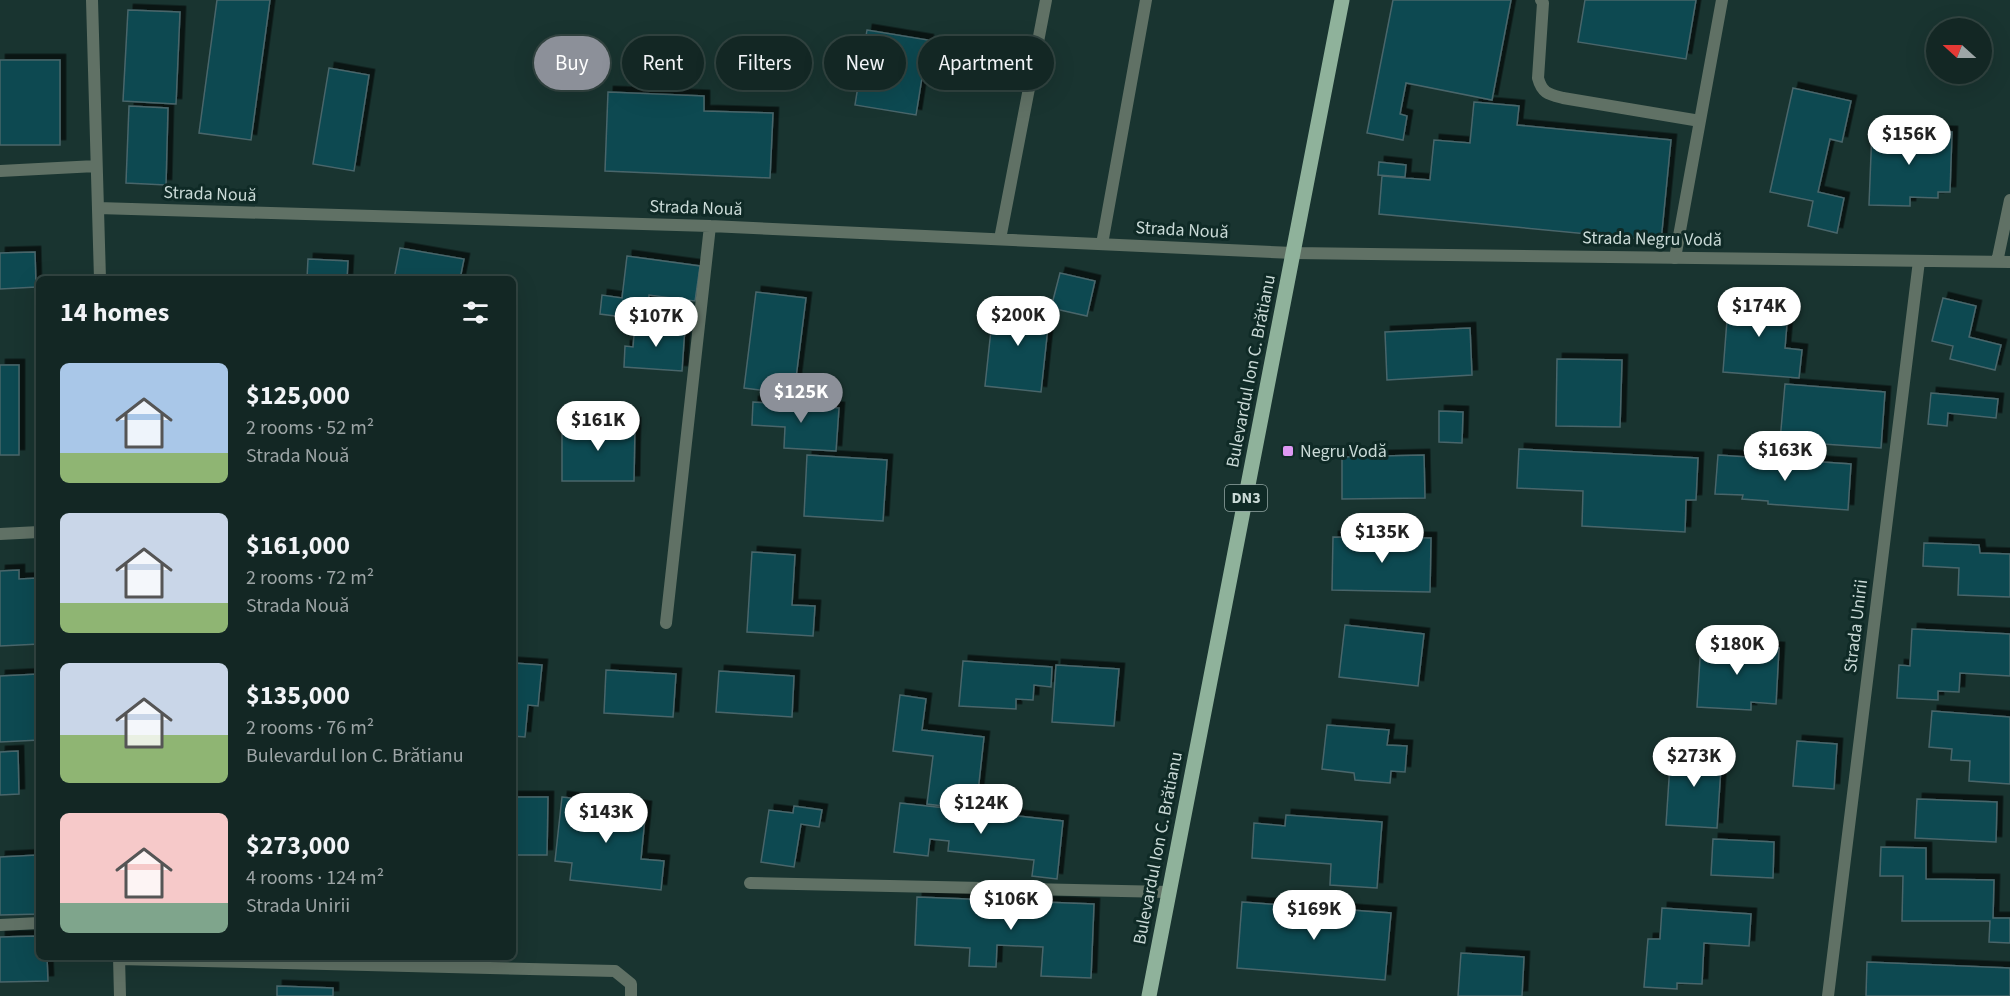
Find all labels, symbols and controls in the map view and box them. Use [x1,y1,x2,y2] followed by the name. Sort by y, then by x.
[1926,18,1992,84] north arrow
[1926,18,1992,84] map controls
[534,36,610,90] chip: Buy
[622,36,704,90] chip: Rent
[716,36,812,90] chip: Filters
[824,36,906,90] chip: New
[918,36,1054,90] chip: Apartment
[1867,115,1951,166] pin: $156K
[1882,120,1936,148] text: $156K
[163,180,257,208] street label: Strada Nouă
[649,194,743,222] street label: Strada Nouă
[1135,215,1229,245] street label: Strada Nouă
[1582,225,1722,253] street label: Strada Negru Vodă
[1220,272,1282,470] street label: Bulevardul Ion C. Brătianu
[1717,287,1801,338] pin: $174K
[1732,292,1786,320] text: $174K
[60,294,169,331] text: 14 homes
[459,296,492,329] icon: filters
[976,296,1060,347] pin: $200K
[614,297,698,348] pin: $107K
[991,301,1045,329] text: $200K
[629,302,683,330] text: $107K
[759,373,843,424] pin: $125K
[246,377,350,414] text: $125,000
[774,378,828,406] text: $125K
[108,387,180,459] icon: home
[556,401,640,452] pin: $161K
[571,406,625,434] text: $161K
[246,414,374,442] text: 2 rooms · 52 m²
[1743,431,1827,482] pin: $163K
[1758,436,1812,464] text: $163K
[1300,439,1387,464] place label: Negru Vodă
[246,442,349,470] text: Strada Nouă
[1281,444,1295,458] marker: Negru Vodă
[1225,485,1267,511] road number: DN3
[1340,513,1424,564] pin: $135K
[1355,518,1409,546] text: $135K
[246,527,350,564] text: $161,000
[108,537,180,609] icon: home
[246,564,374,592] text: 2 rooms · 72 m²
[1838,578,1874,674] street label: Strada Unirii
[246,592,349,620] text: Strada Nouă
[1695,625,1779,676] pin: $180K
[1710,630,1764,658] text: $180K
[246,677,350,714] text: $135,000
[108,687,180,759] icon: home
[246,714,374,742] text: 2 rooms · 76 m²
[1652,737,1736,788] pin: $273K
[246,742,464,770] text: Bulevardul Ion C. Brătianu
[1667,742,1721,770] text: $273K
[1127,749,1189,947] street label: Bulevardul Ion C. Brătianu
[939,784,1023,835] pin: $124K
[954,789,1008,817] text: $124K
[564,793,648,844] pin: $143K
[579,798,633,826] text: $143K
[246,827,350,864] text: $273,000
[108,837,180,909] icon: home
[246,864,384,892] text: 4 rooms · 124 m²
[969,880,1053,931] pin: $106K
[984,885,1038,913] text: $106K
[1272,890,1356,941] pin: $169K
[246,892,350,920] text: Strada Unirii
[1287,895,1341,923] text: $169K

